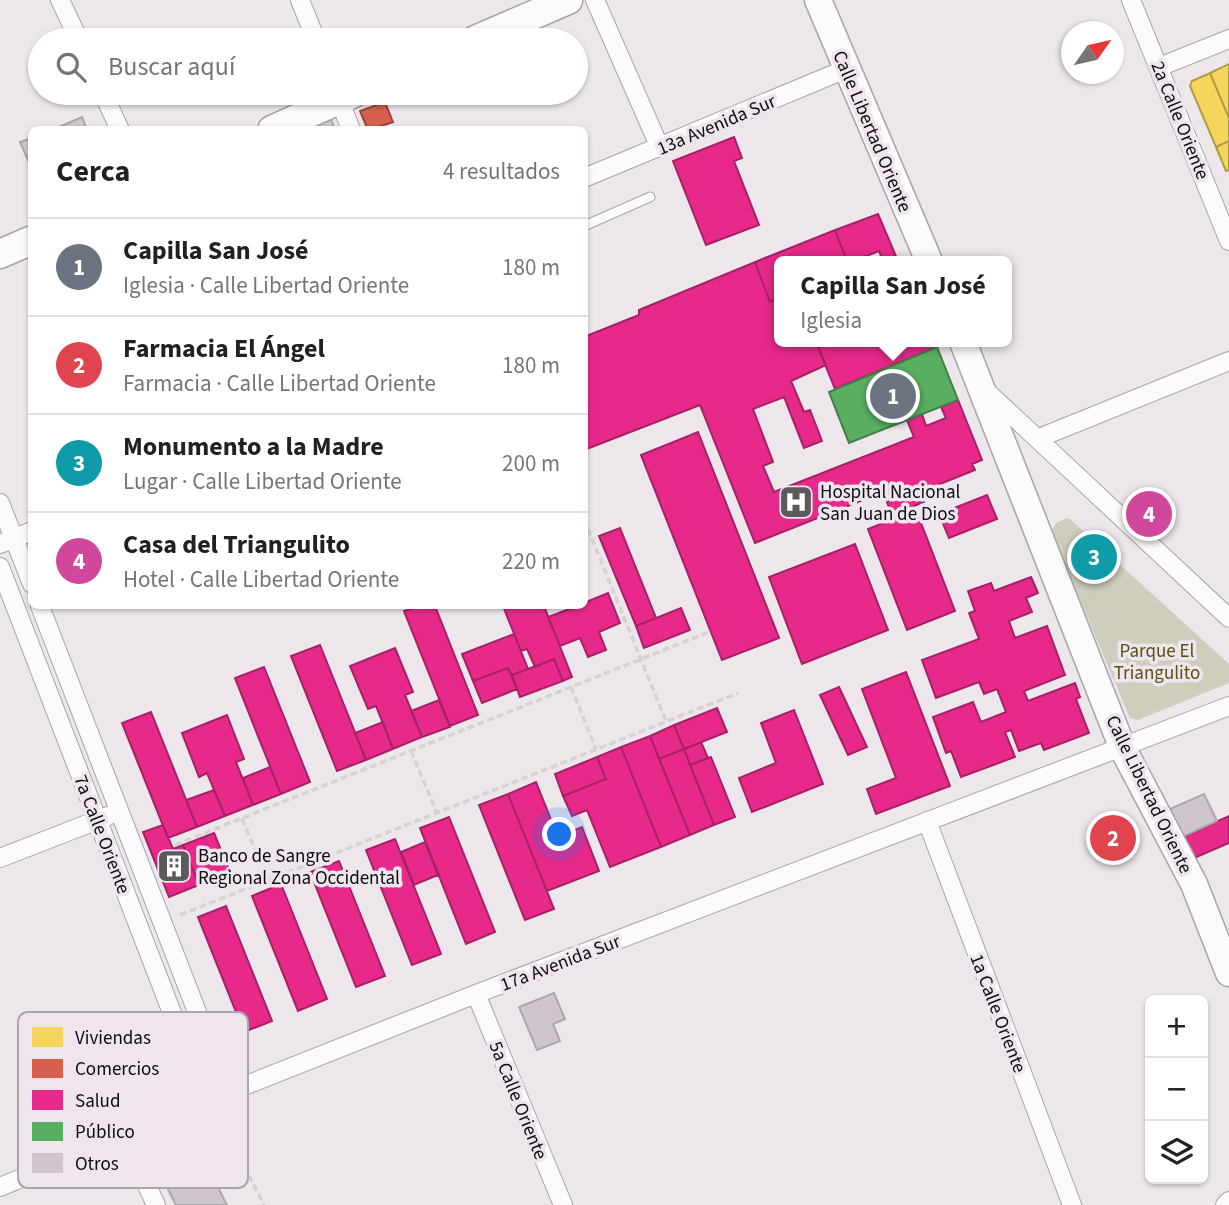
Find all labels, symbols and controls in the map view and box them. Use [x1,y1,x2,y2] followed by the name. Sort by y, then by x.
[1061,21,1124,84] north arrow
[28,28,588,105] search box
[825,47,918,216] street label: Calle Libertad Oriente
[52,48,90,86] icon: search
[108,48,235,85] text: Buscar aquí
[1144,57,1216,184] street label: 2a Calle Oriente
[653,88,781,163] street label: 13a Avenida Sur
[56,150,130,193] text: Cerca
[443,155,560,188] text: 4 resultados
[123,232,308,269] text: Capilla San José
[73,251,85,284] text: 1
[502,251,560,284] text: 180 m
[774,256,1012,347] popup
[800,267,986,304] text: Capilla San José
[123,269,409,302] text: Iglesia · Calle Libertad Oriente
[800,304,862,337] text: Iglesia
[123,330,325,367] text: Farmacia El Ángel
[73,349,85,382] text: 2
[502,349,560,382] text: 180 m
[123,367,436,400] text: Farmacia · Calle Libertad Oriente
[870,370,916,422] pin: 1
[123,428,384,465] text: Monumento a la Madre
[73,447,85,480] text: 3
[502,447,560,480] text: 200 m
[123,465,402,498] text: Lugar · Calle Libertad Oriente
[820,479,961,528] place label: Hospital Nacional San Juan de Dios
[777,483,815,521] hospital icon: Hospital Nacional San Juan de Dios
[1126,488,1172,540] pin: 4
[123,526,350,563] text: Casa del Triangulito
[1071,531,1117,583] pin: 3
[73,545,85,578] text: 4
[502,545,560,578] text: 220 m
[123,563,399,596] text: Hotel · Calle Libertad Oriente
[1114,638,1200,687] park label: Parque El Triangulito
[1099,711,1199,878] street label: Calle Libertad Oriente
[67,771,137,898] street label: 7a Calle Oriente
[1090,812,1136,864] pin: 2
[542,817,576,851] your location
[198,843,400,892] place label: Banco de Sangre Regional Zona Occidental
[155,847,193,885] building icon: Banco de Sangre Regional Zona Occidental
[497,928,625,999] street label: 17a Avenida Sur
[963,950,1033,1077] street label: 1a Calle Oriente
[1145,995,1208,1184] map controls
[1145,995,1208,1058] button: +
[18,1012,248,1188] legend
[75,1025,151,1052] text: Viviendas
[482,1037,554,1164] street label: 5a Calle Oriente
[75,1056,159,1083] text: Comercios
[1145,1058,1208,1121] button: −
[75,1088,120,1115] text: Salud
[75,1119,135,1146] text: Público
[1145,1121,1208,1184] button: layers
[75,1151,119,1178] text: Otros

